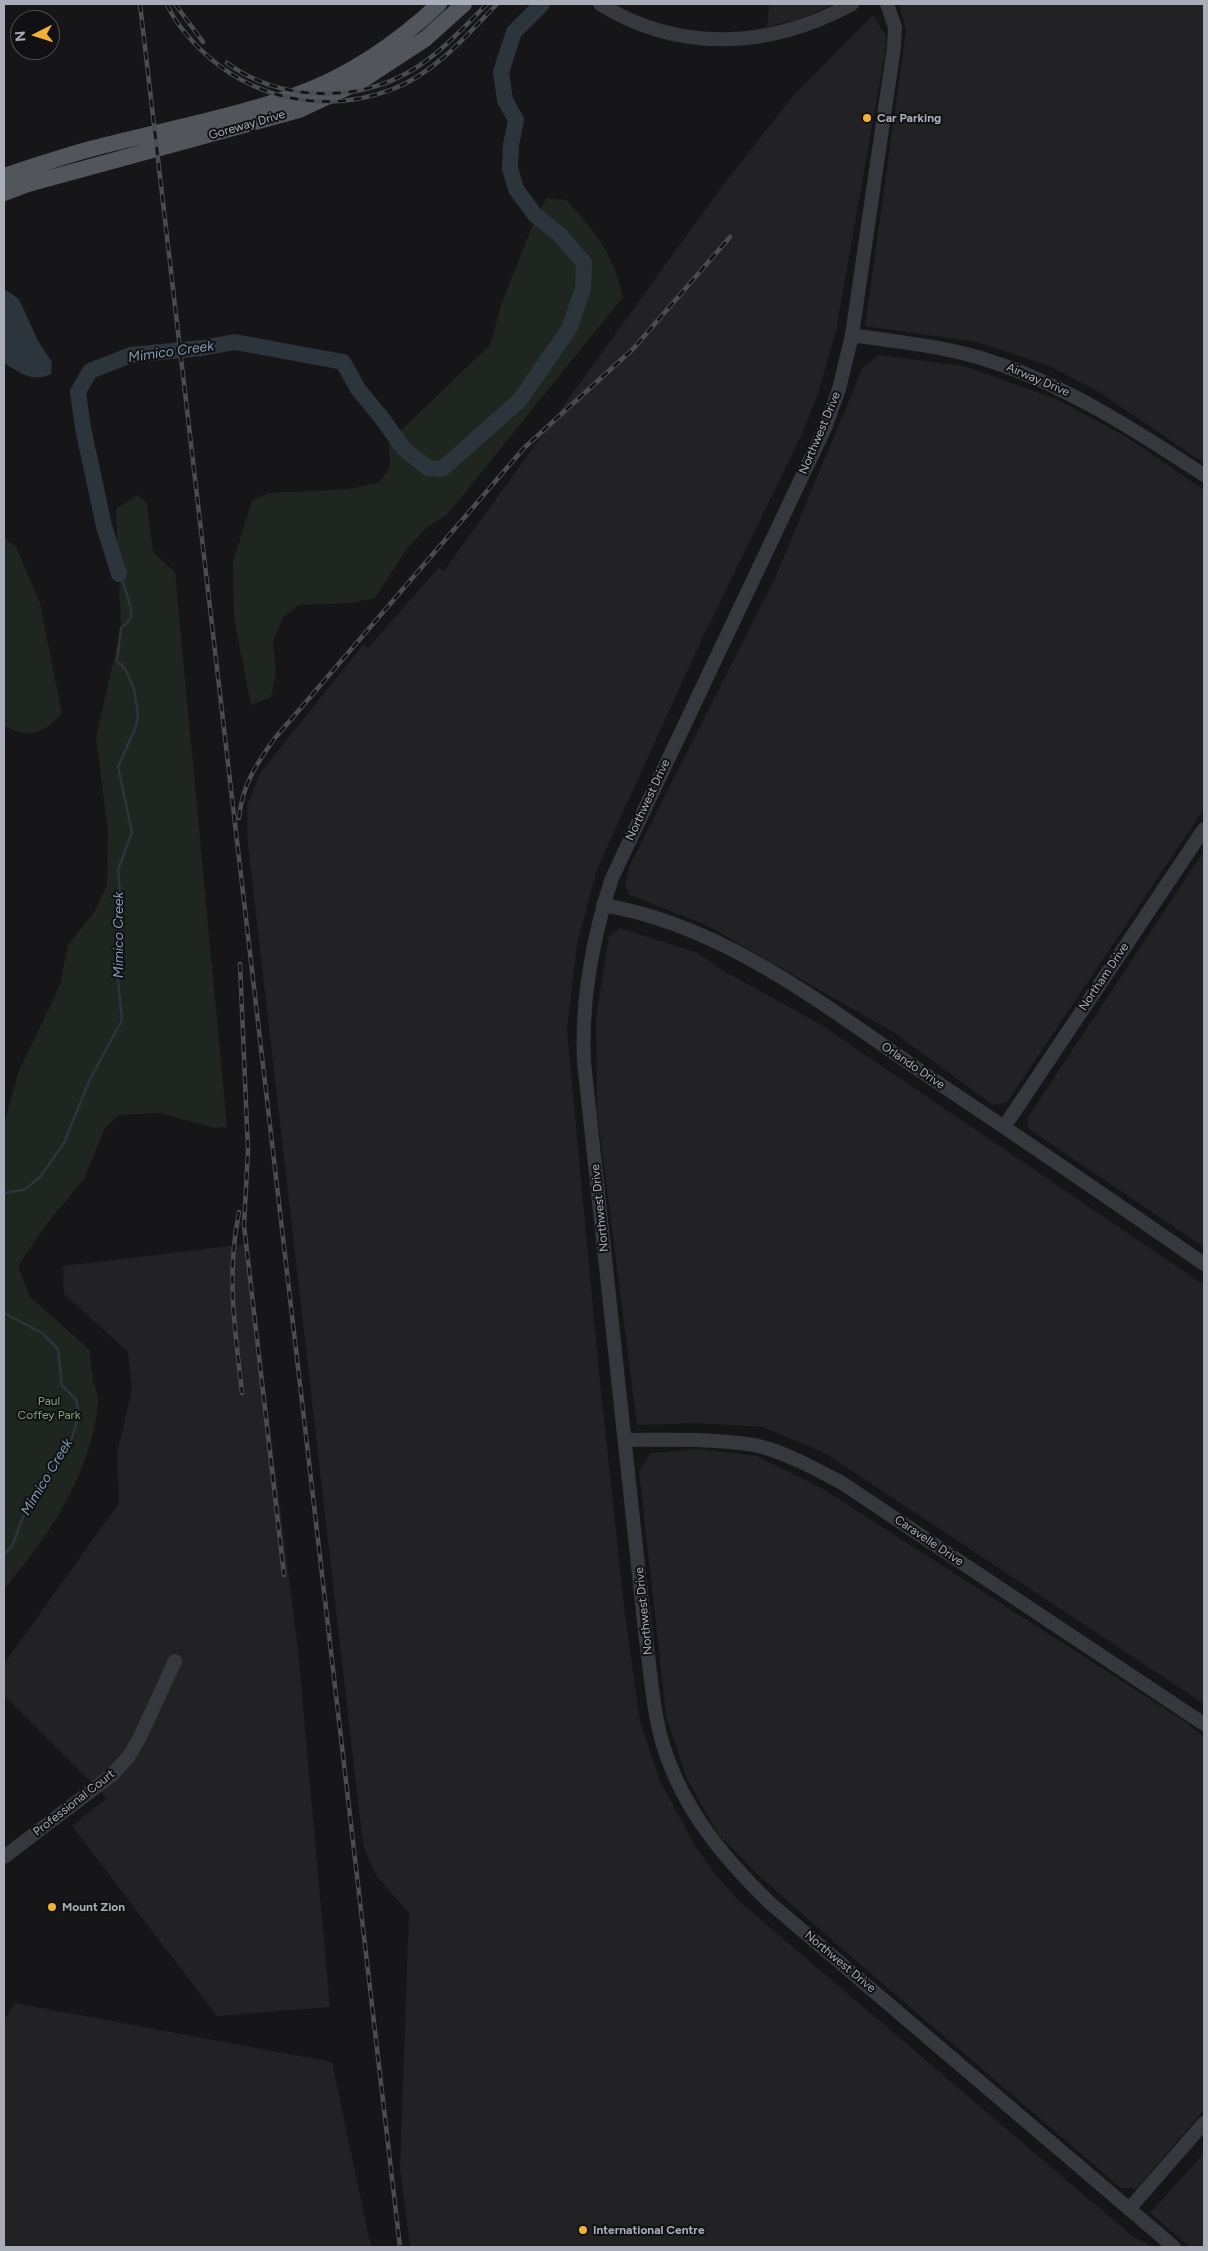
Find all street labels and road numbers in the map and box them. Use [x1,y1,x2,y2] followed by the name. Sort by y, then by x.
[207,107,287,143] street label: Goreway Drive
[1004,360,1072,400] street label: Airway Drive
[796,390,844,476] street label: Northwest Drive
[623,757,673,843] street label: Northwest Drive
[1076,940,1132,1014] street label: Northam Drive
[878,1039,948,1093] street label: Orlando Drive
[588,1163,612,1253] street label: Northwest Drive
[892,1513,966,1569] street label: Caravelle Drive
[632,1566,656,1656] street label: Northwest Drive
[31,1767,117,1839] street label: Professional Court
[802,1928,878,1996] street label: Northwest Drive

